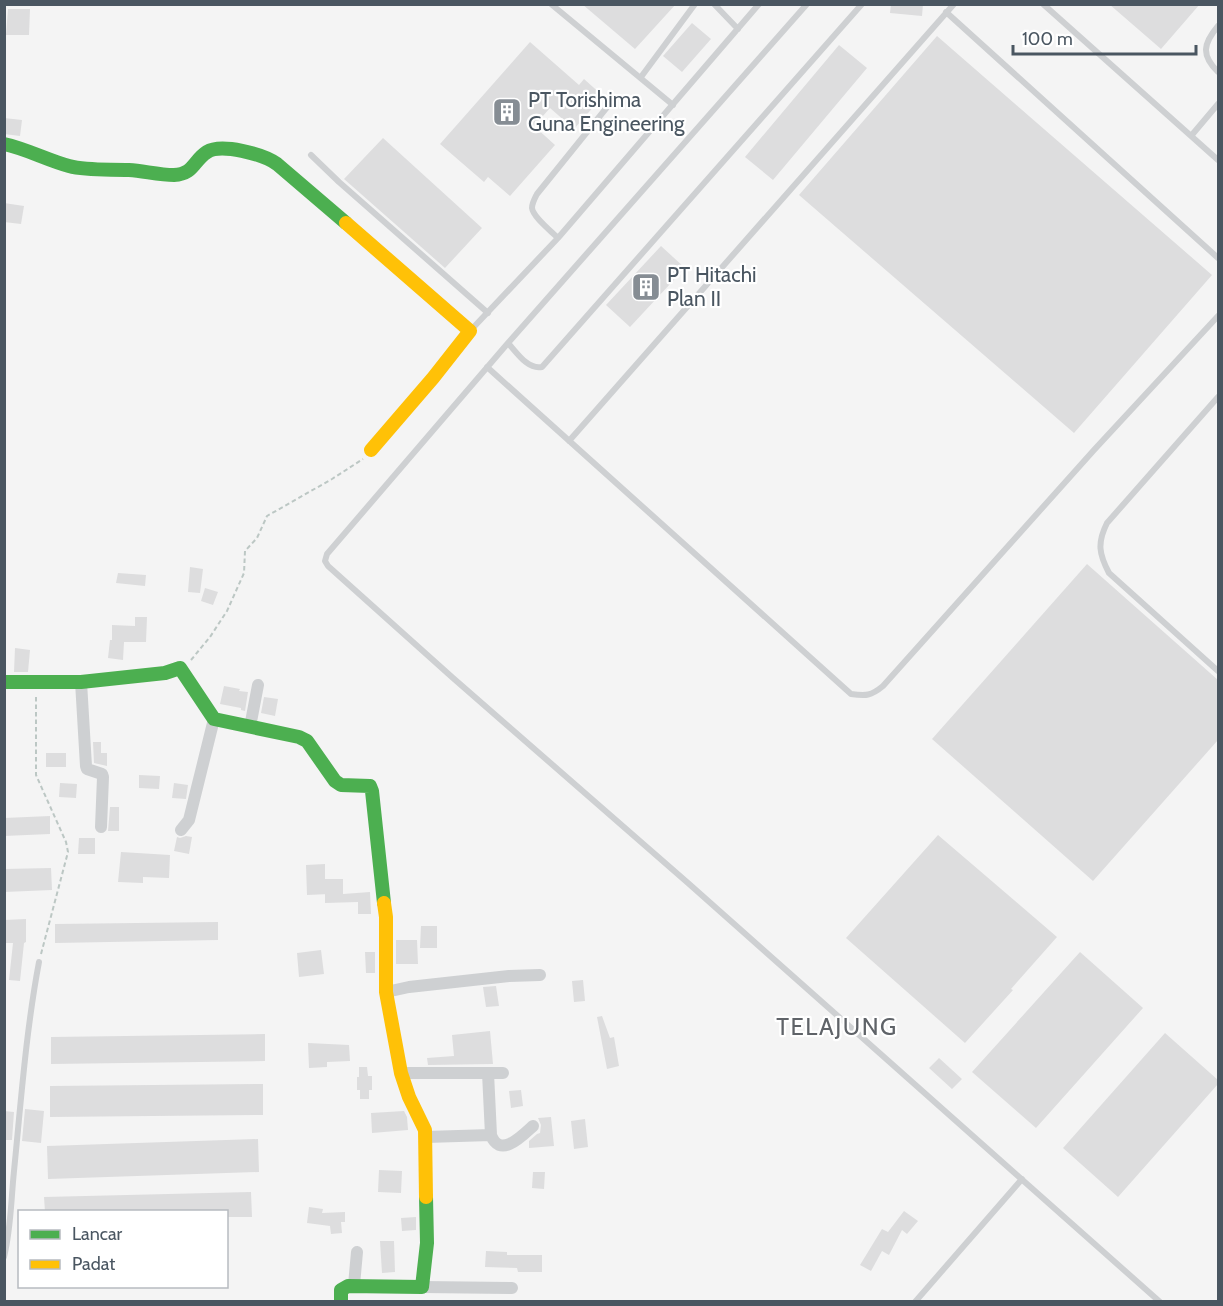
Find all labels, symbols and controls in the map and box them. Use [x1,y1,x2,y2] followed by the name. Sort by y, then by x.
[1013,18,1196,56] scale bar
[1022,28,1073,50] text: 100 m
[528,87,685,136] place label: PT Torishima Guna Engineering
[491,96,523,128] building icon: PT Torishima Guna Engineering
[667,262,757,311] place label: PT Hitachi Plan II
[630,271,662,303] building icon: PT Hitachi Plan II
[776,1012,898,1041] district label: TELAJUNG
[18,1210,228,1288] legend
[72,1223,123,1245] text: Lancar
[72,1253,115,1275] text: Padat

